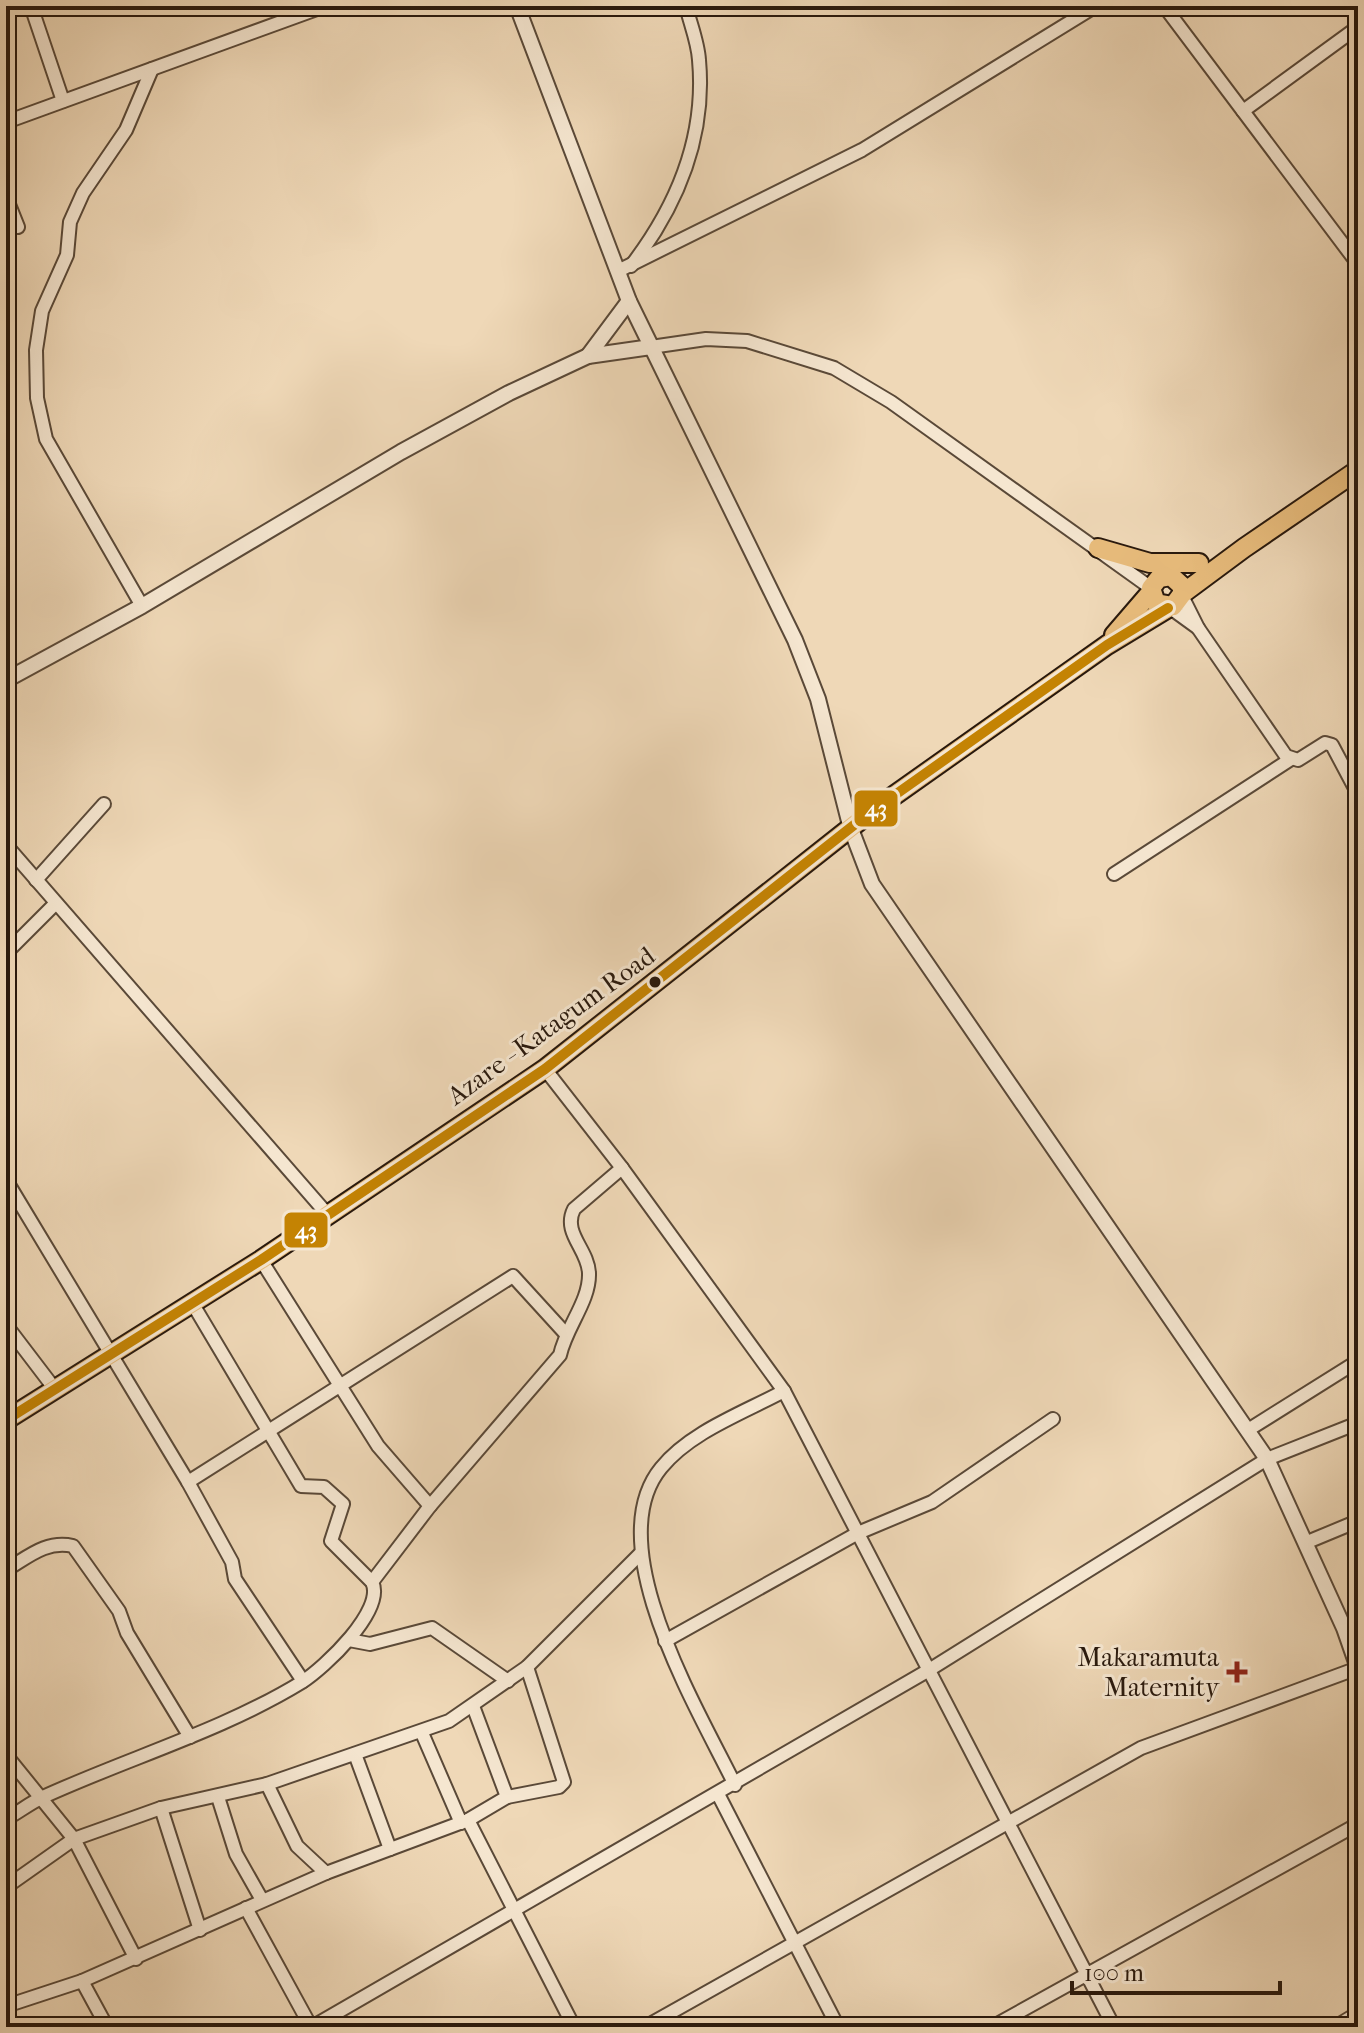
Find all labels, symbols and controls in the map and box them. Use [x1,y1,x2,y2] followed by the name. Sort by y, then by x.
[853,789,899,828] line badge: 43
[864,796,887,822] text: 43
[440,940,661,1112] street label: Azare - Katagum Road
[647,974,663,990] unlabelled marker
[283,1211,329,1249] line badge: 43
[294,1218,317,1244] text: 43
[1077,1642,1220,1703] place label: Makaramuta Maternity
[1226,1661,1248,1683] marker: Makaramuta Maternity
[1072,1945,1280,1995] scale bar
[1084,1959,1144,1987] text: 100 m

